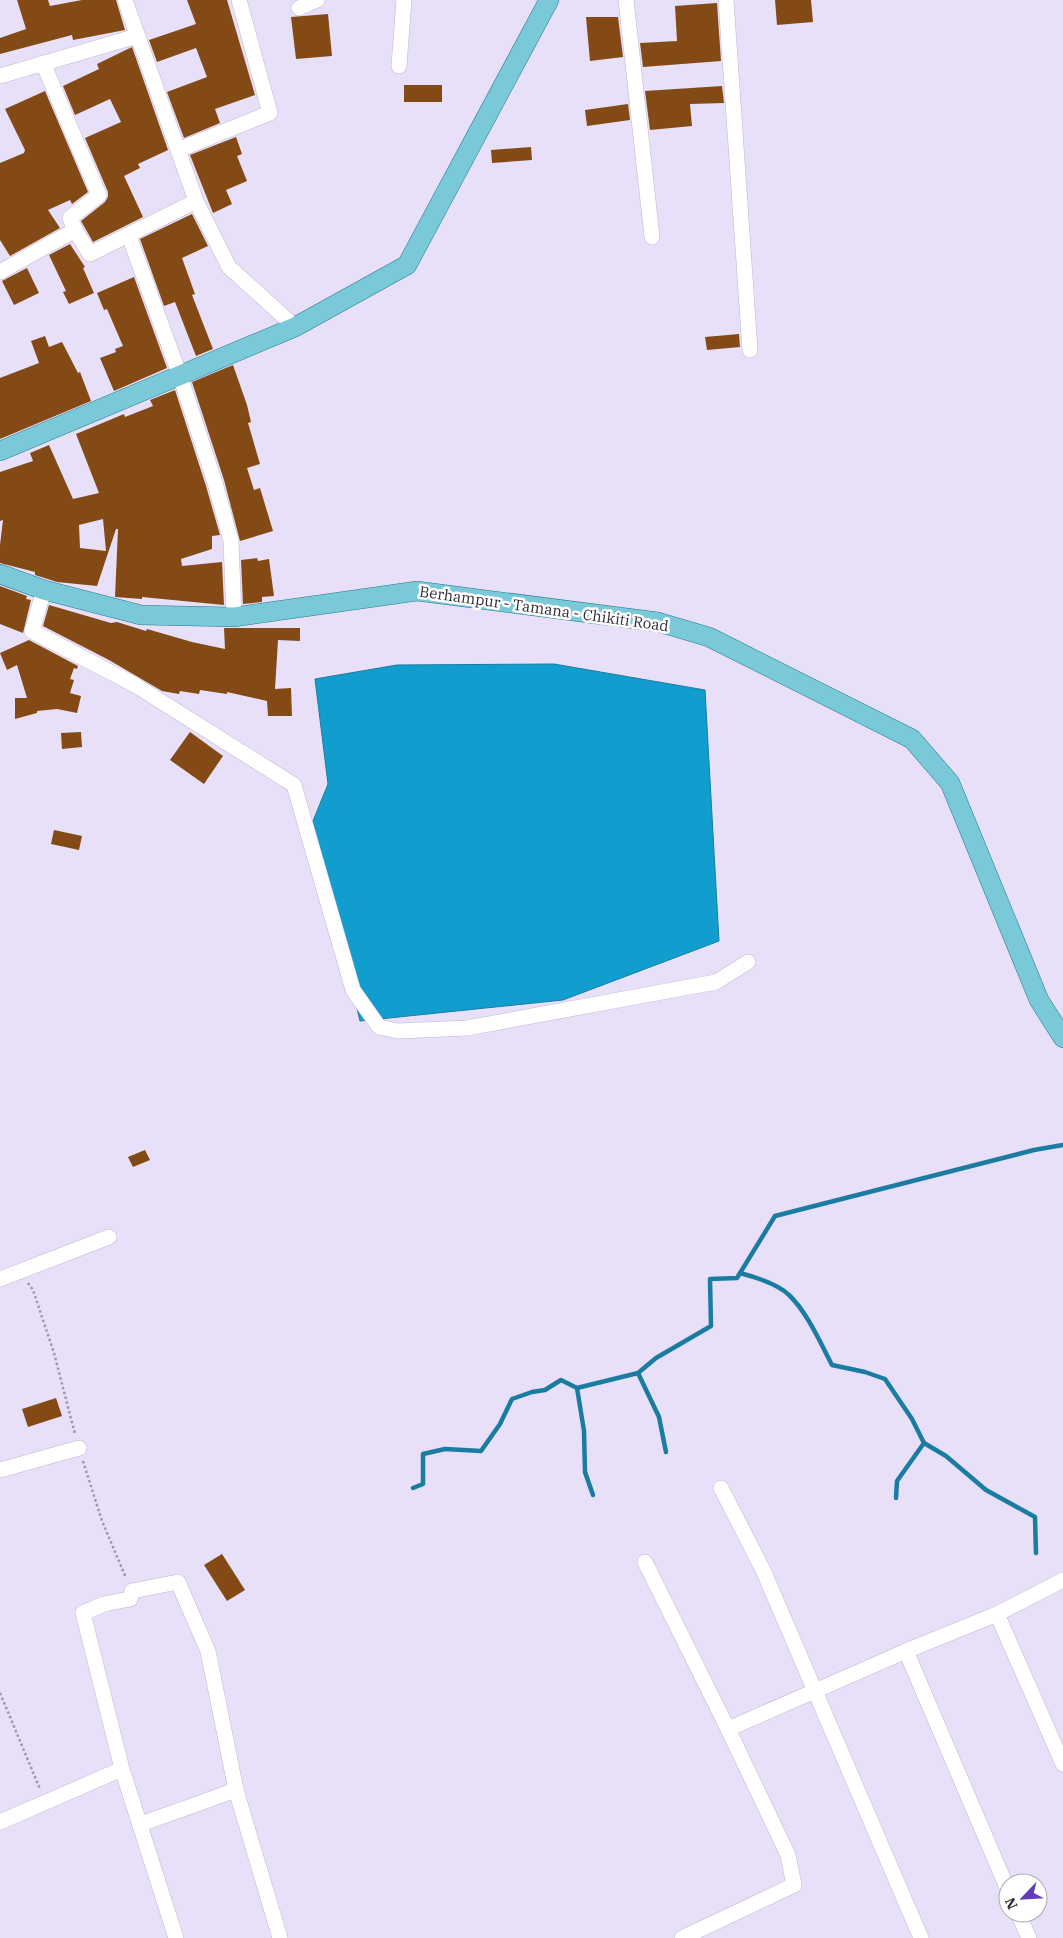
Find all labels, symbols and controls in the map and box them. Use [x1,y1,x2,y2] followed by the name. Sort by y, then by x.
[418,582,670,635] street label: Berhampur - Tamana - Chikiti Road
[998,1873,1048,1923] north arrow
[1001,1895,1022,1912] text: N

